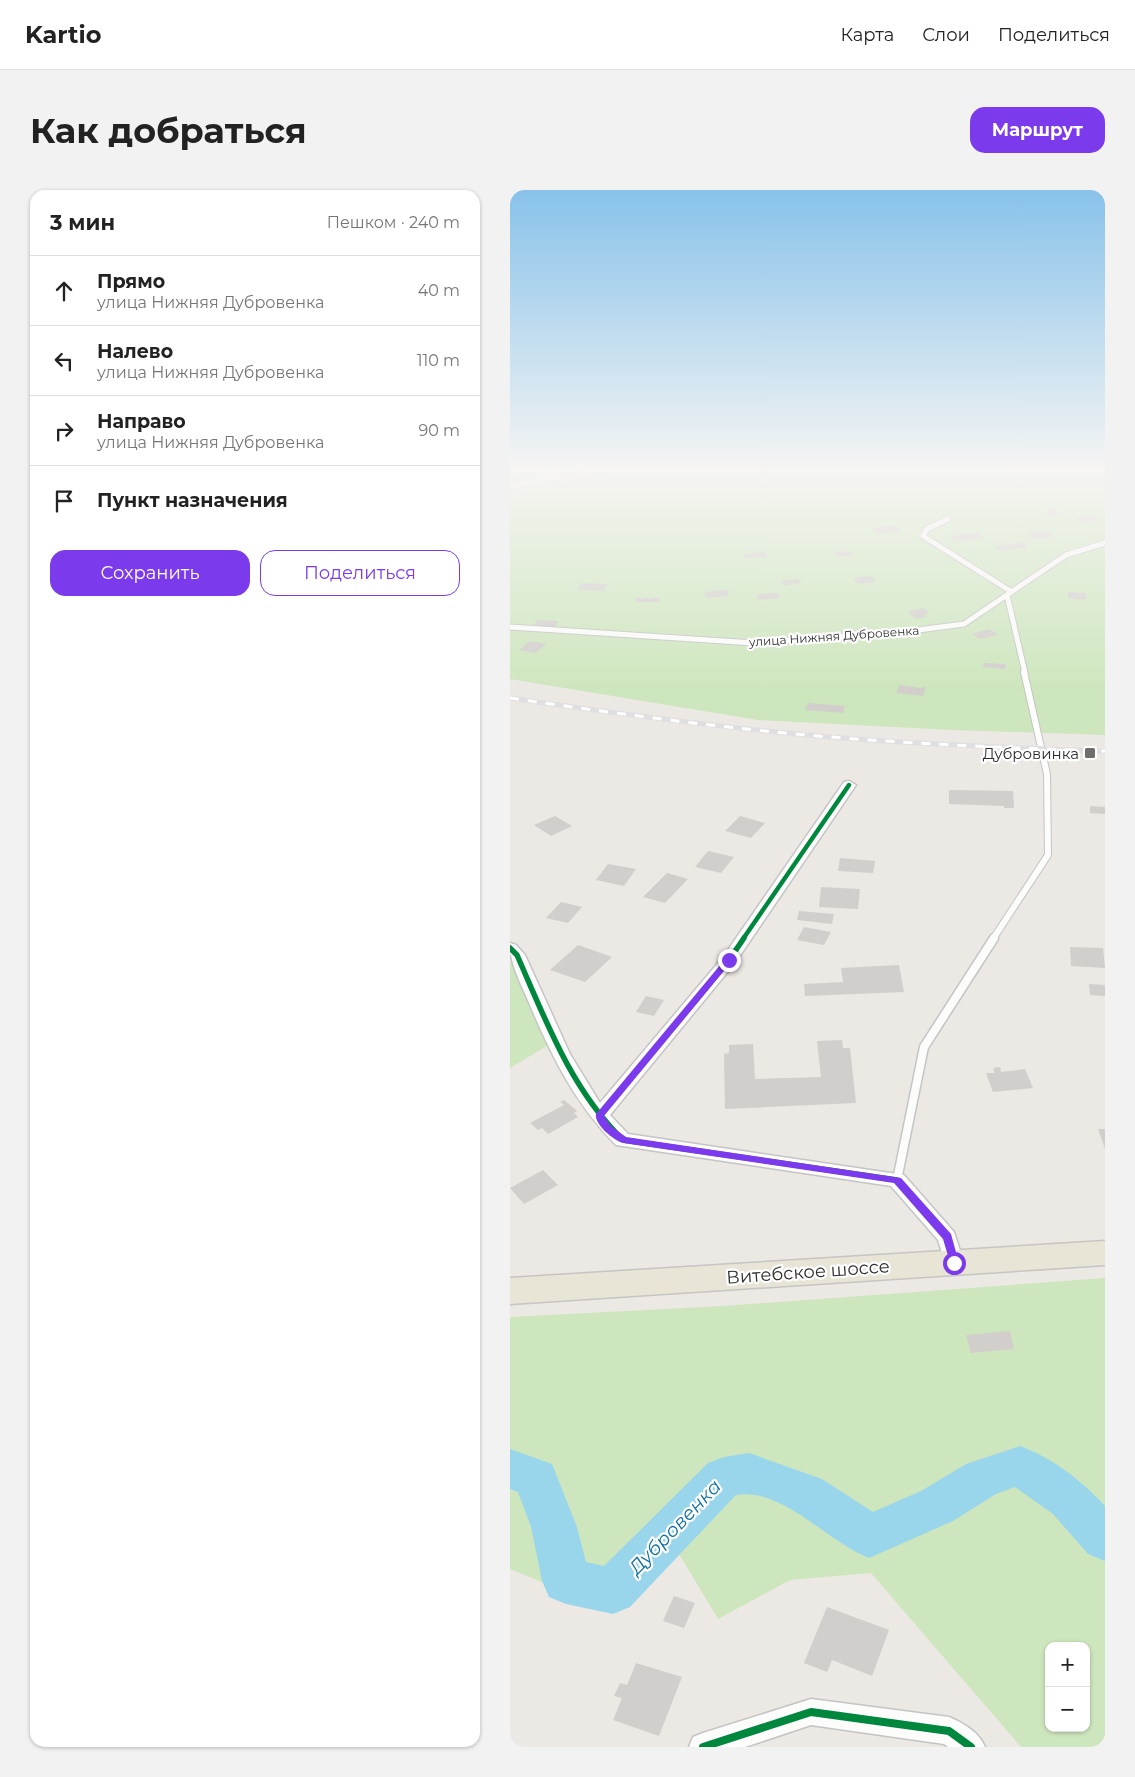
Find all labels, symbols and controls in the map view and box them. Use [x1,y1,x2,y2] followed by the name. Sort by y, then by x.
[25,20,101,49] text: Kartio
[840,24,894,46] text: Карта
[922,24,970,46] text: Слои
[998,24,1110,46] text: Поделиться
[970,107,1105,153] button: Маршрут
[30,109,307,152] text: Как добраться
[50,210,115,235] text: 3 мин
[327,213,460,232] text: Пешком · 240 m
[97,270,165,293] text: Прямо
[50,277,78,305] icon: ahead
[418,281,460,300] text: 40 m
[97,293,324,312] text: улица Нижняя Дубровенка
[97,340,173,363] text: Налево
[50,347,78,375] icon: left
[417,351,460,370] text: 110 m
[97,363,324,382] text: улица Нижняя Дубровенка
[97,410,186,433] text: Направо
[50,417,78,445] icon: right
[418,421,460,440] text: 90 m
[97,433,324,452] text: улица Нижняя Дубровенка
[50,487,78,515] icon: arrive
[97,489,288,512] text: Пункт назначения
[50,550,250,596] button: Сохранить
[260,550,460,596] button: Поделиться
[747,623,920,650] street label: улица Нижняя Дубровенка
[983,744,1079,763] place label: Дубровинка
[1083,746,1097,760] marker: Дубровинка
[718,949,741,972] route end
[943,1252,966,1275] route start
[726,1255,890,1289] street label: Витебское шоссе
[623,1475,726,1581] water label: Дубровенка
[1045,1642,1090,1732] map controls
[1045,1642,1090,1687] button: +
[1045,1687,1090,1732] button: −

